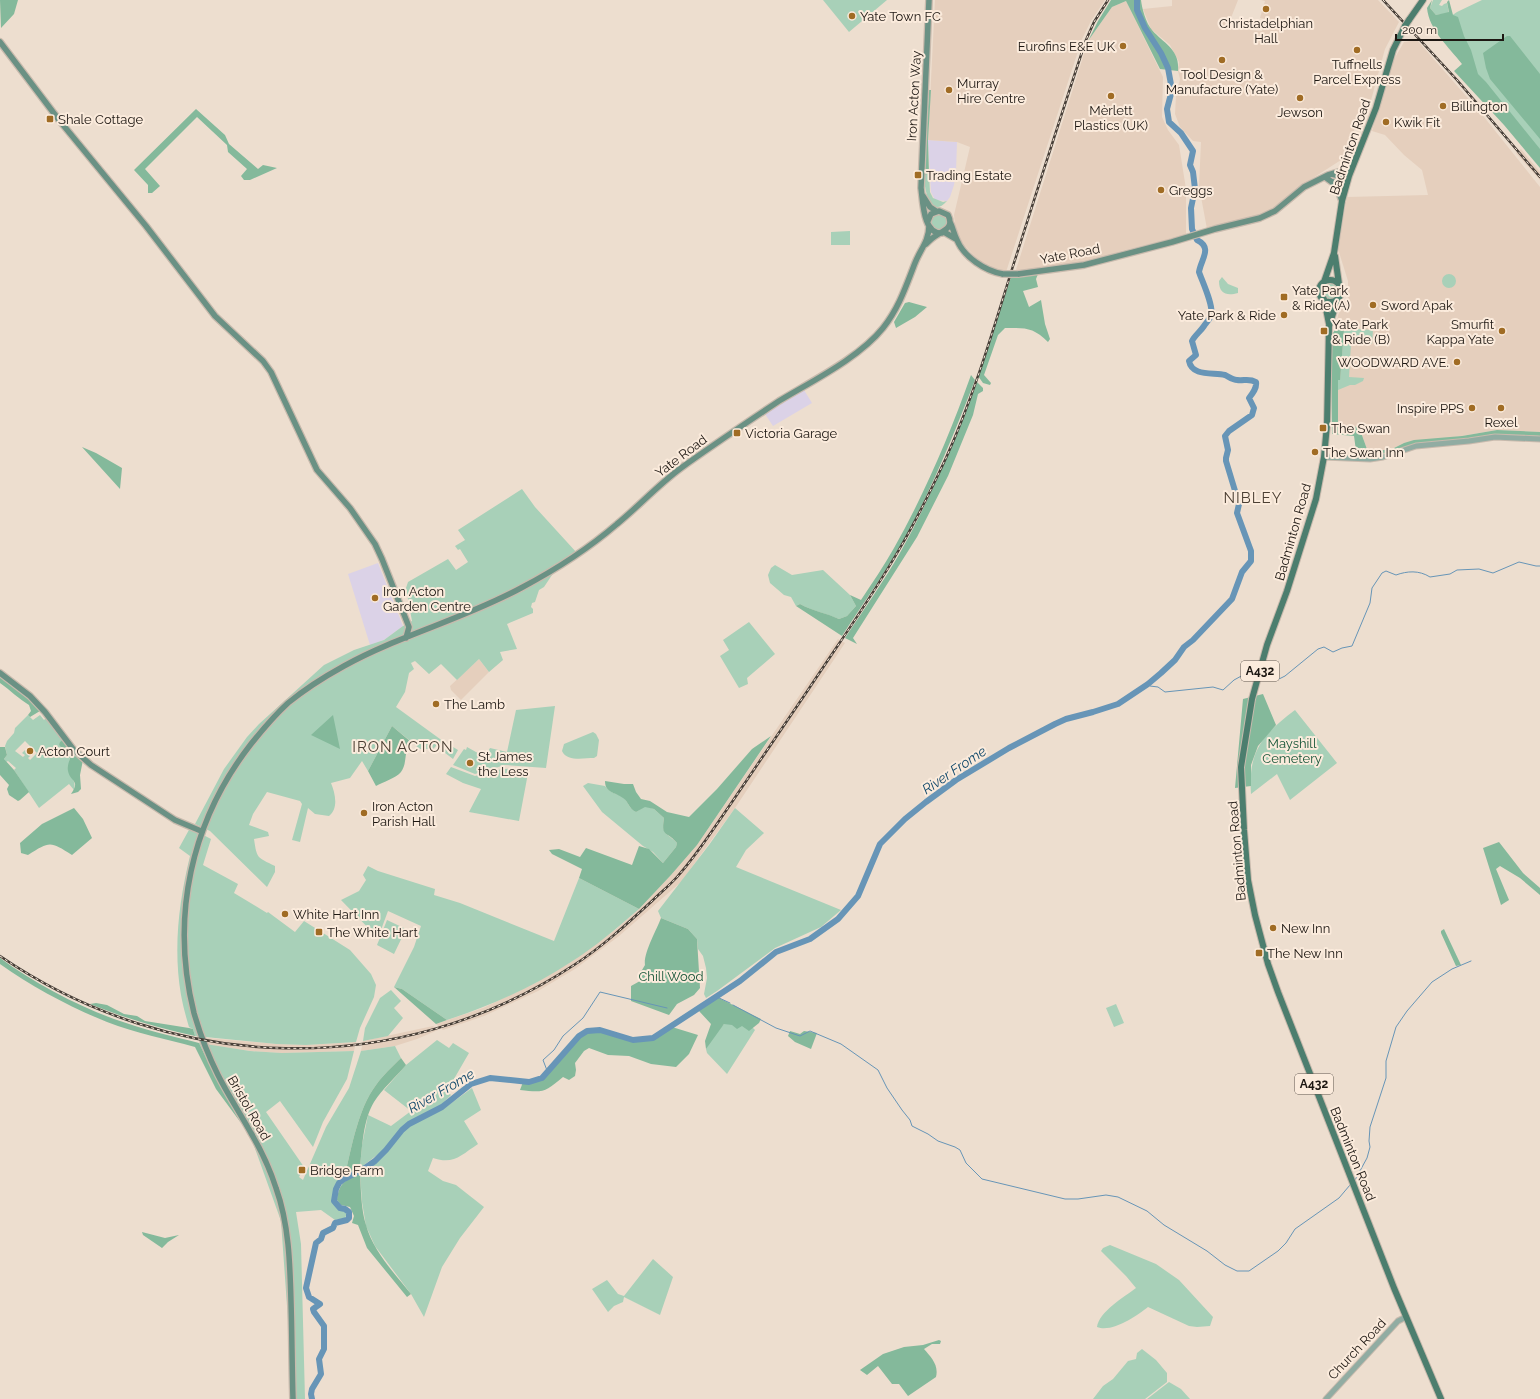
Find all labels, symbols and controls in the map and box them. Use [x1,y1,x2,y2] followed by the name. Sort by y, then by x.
[1261,4,1271,14] marker: Christadelphian Hall
[860,9,941,24] place label: Yate Town FC
[847,11,857,21] marker: Yate Town FC
[1219,16,1313,46] place label: Christadelphian Hall
[1396,16,1503,42] scale bar
[1402,23,1437,37] text: 200 m
[1018,39,1116,54] place label: Eurofins E&E UK
[1118,41,1128,51] marker: Eurofins E&E UK
[1352,45,1362,55] marker: Tuffnells Parcel Express
[904,50,924,142] street label: Iron Acton Way
[1217,55,1227,65] marker: Tool Design & Manufacture (Yate)
[1313,57,1401,87] place label: Tuffnells Parcel Express
[1166,67,1278,97] place label: Tool Design & Manufacture (Yate)
[957,76,1025,106] place label: Murray Hire Centre
[944,85,954,95] marker: Murray Hire Centre
[1106,91,1116,101] marker: Mèrlett Plastics (UK)
[1295,93,1305,103] marker: Jewson
[1327,97,1373,197] street label: Badminton Road
[1451,99,1508,114] place label: Billington
[1438,101,1448,111] marker: Billington
[1074,103,1148,133] place label: Mèrlett Plastics (UK)
[1277,105,1323,120] place label: Jewson
[58,112,143,127] place label: Shale Cottage
[45,114,55,124] marker: Shale Cottage
[1394,115,1441,130] place label: Kwik Fit
[1381,117,1391,127] marker: Kwik Fit
[926,168,1012,183] place label: Trading Estate
[913,170,923,180] marker: Trading Estate
[1169,183,1213,198] place label: Greggs
[1156,185,1166,195] marker: Greggs
[1039,241,1101,267] street label: Yate Road
[1292,283,1350,313] place label: Yate Park & Ride (A)
[1279,292,1289,302] marker: Yate Park & Ride (A)
[1381,298,1453,313] place label: Sword Apak
[1368,300,1378,310] marker: Sword Apak
[1178,308,1276,323] place label: Yate Park & Ride
[1279,310,1289,320] marker: Yate Park & Ride
[1332,317,1390,347] place label: Yate Park & Ride (B)
[1426,317,1495,347] place label: Smurfit Kappa Yate
[1319,326,1329,336] marker: Yate Park & Ride (B)
[1497,326,1507,336] marker: Smurfit Kappa Yate
[1338,355,1449,370] place label: WOODWARD AVE.
[1452,357,1462,367] marker: WOODWARD AVE.
[1397,401,1464,416] place label: Inspire PPS
[1467,403,1477,413] marker: Inspire PPS
[1496,403,1506,413] marker: Rexel
[1484,415,1518,430] place label: Rexel
[1331,421,1390,436] place label: The Swan
[1318,423,1328,433] marker: The Swan
[745,426,838,441] place label: Victoria Garage
[732,428,742,438] marker: Victoria Garage
[652,432,710,480] street label: Yate Road
[1323,445,1404,460] place label: The Swan Inn
[1310,447,1320,457] marker: The Swan Inn
[1272,482,1314,582] street label: Badminton Road
[1224,489,1282,507] district label: NIBLEY
[383,584,471,614] place label: Iron Acton Garden Centre
[370,593,380,603] marker: Iron Acton Garden Centre
[1241,661,1279,681] road number: A432
[444,697,505,712] place label: The Lamb
[431,699,441,709] marker: The Lamb
[1262,736,1322,766] park label: Mayshill Cemetery
[352,738,454,756] district label: IRON ACTON
[919,742,989,797] water label: River Frome
[38,744,111,759] place label: Acton Court
[25,746,35,756] marker: Acton Court
[478,749,532,779] place label: St James the Less
[465,758,475,768] marker: St James the Less
[372,799,436,829] place label: Iron Acton Parish Hall
[1225,800,1249,902] street label: Badminton Road
[359,808,369,818] marker: Iron Acton Parish Hall
[293,907,379,922] place label: White Hart Inn
[280,909,290,919] marker: White Hart Inn
[1281,921,1330,936] place label: New Inn
[1268,923,1278,933] marker: New Inn
[327,925,418,940] place label: The White Hart
[314,927,324,937] marker: The White Hart
[1267,946,1343,961] place label: The New Inn
[1254,948,1264,958] marker: The New Inn
[638,969,704,984] park label: Chill Wood
[405,1065,477,1116] water label: River Frome
[225,1073,273,1143] street label: Bristol Road
[1295,1074,1333,1094] road number: A432
[1327,1105,1379,1203] street label: Badminton Road
[310,1163,384,1178] place label: Bridge Farm
[297,1165,307,1175] marker: Bridge Farm
[1325,1315,1389,1383] street label: Church Road

